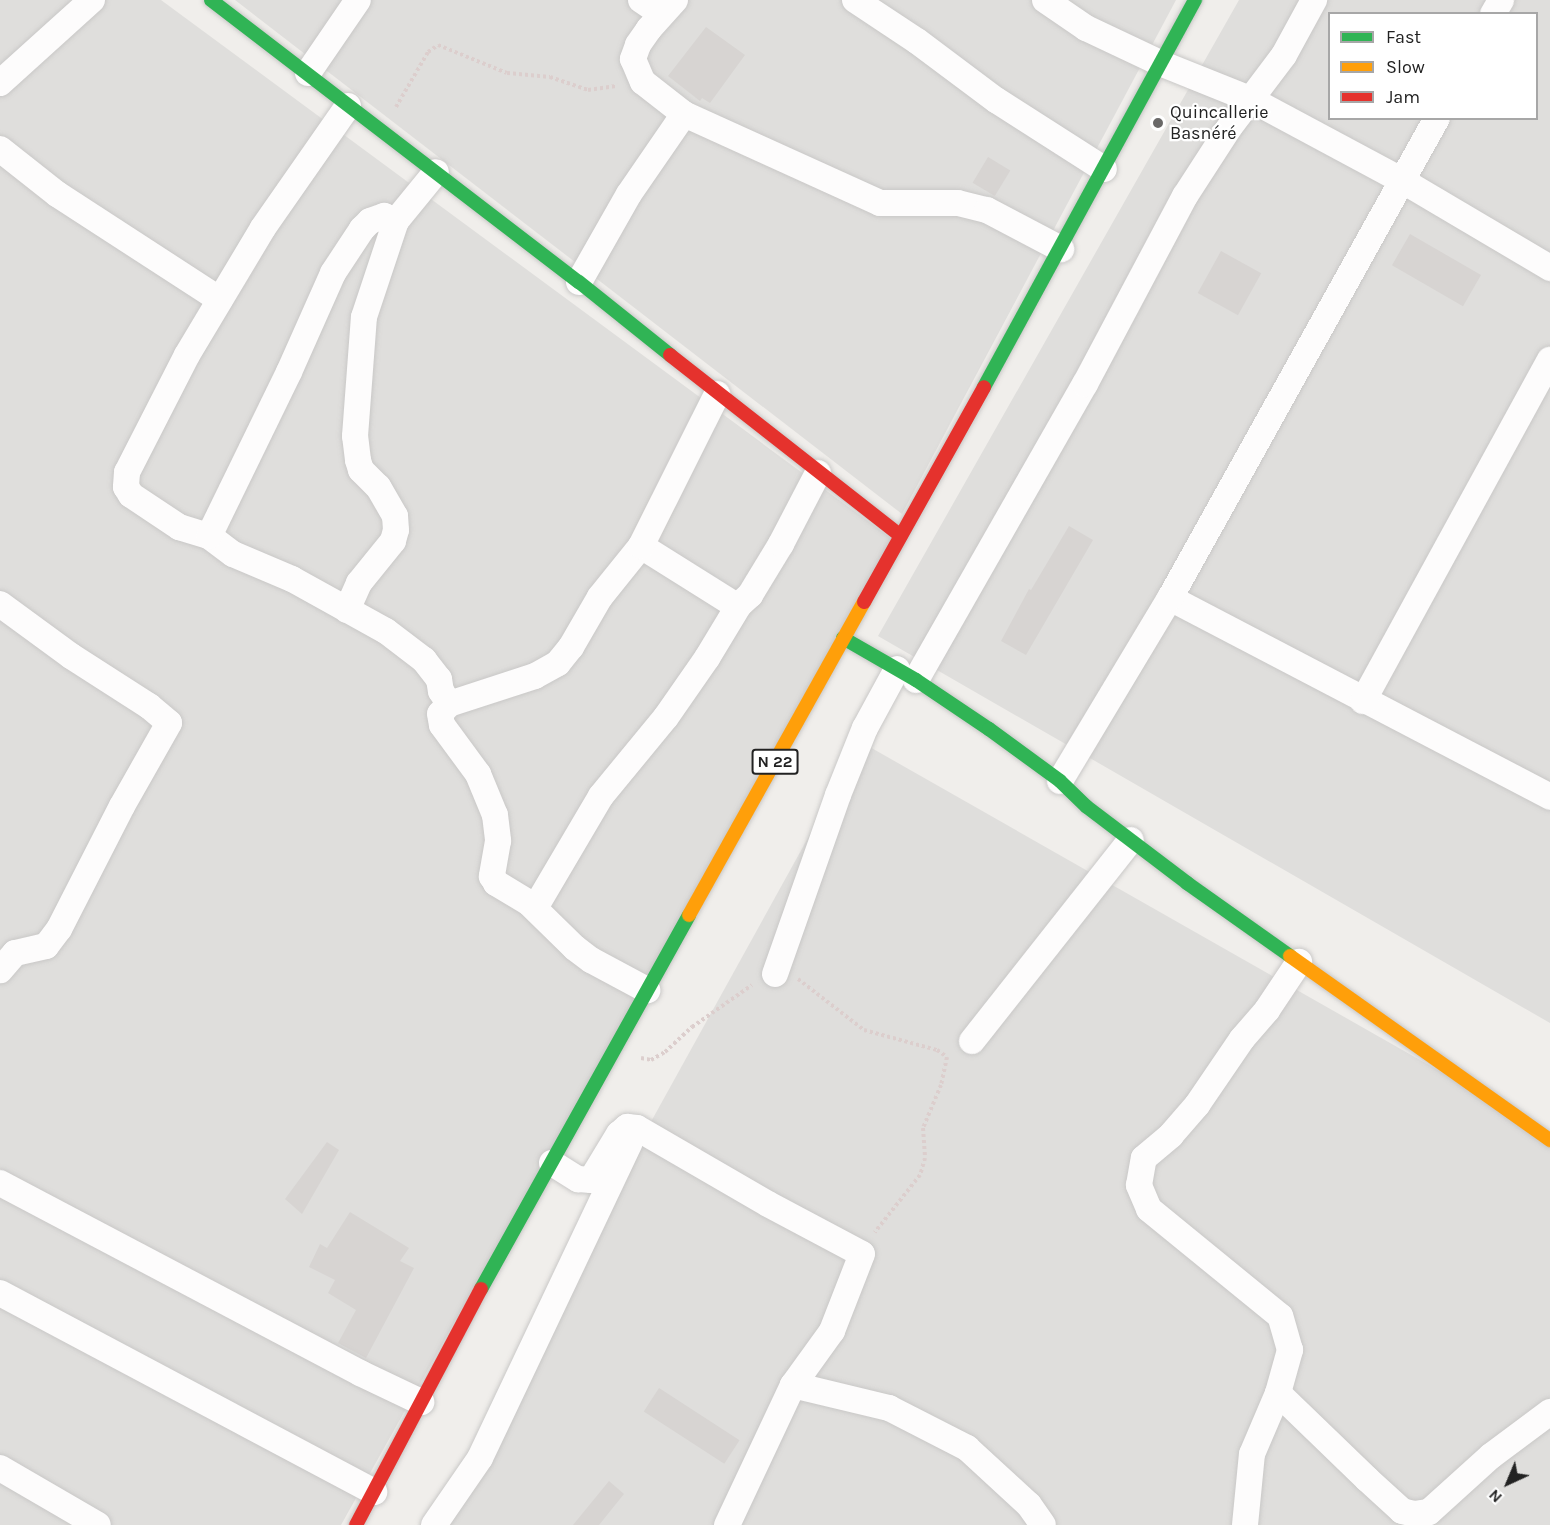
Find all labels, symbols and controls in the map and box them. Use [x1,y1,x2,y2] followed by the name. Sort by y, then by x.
[1328,12,1538,120] legend
[1386,26,1421,48] text: Fast
[1386,56,1425,78] text: Slow
[1386,86,1420,108] text: Jam
[1170,102,1268,144] place label: Quincallerie Basnéré
[1151,116,1165,130] marker: Quincallerie Basnéré
[751,749,799,775] road number: N 22
[1478,1453,1538,1513] north arrow
[1484,1485,1506,1507] text: N

